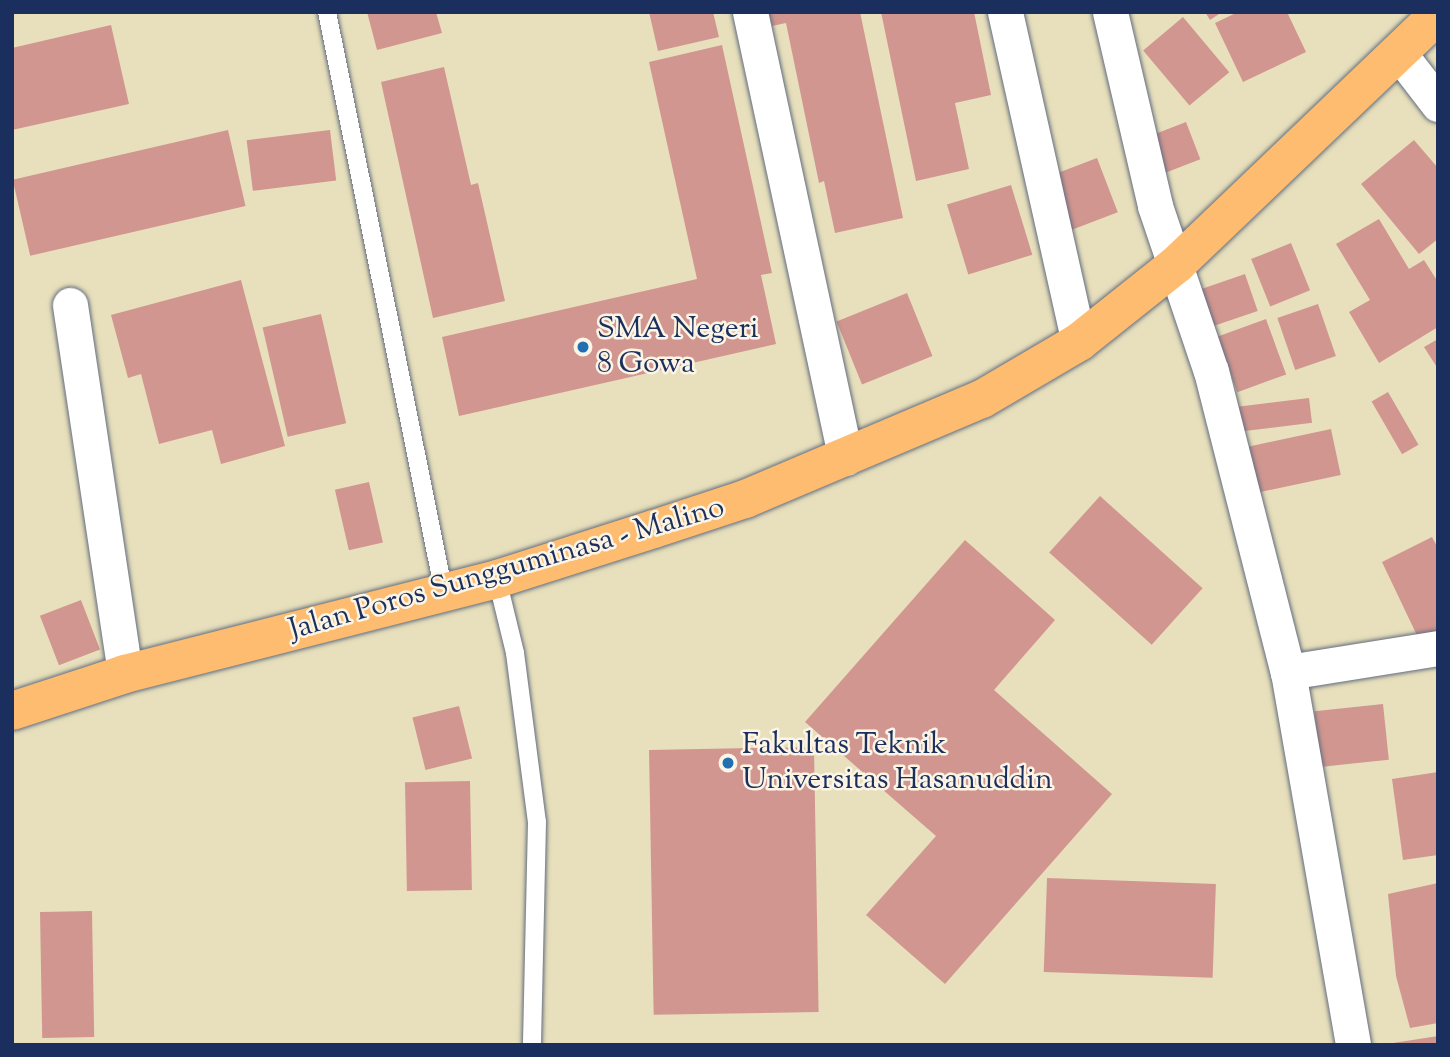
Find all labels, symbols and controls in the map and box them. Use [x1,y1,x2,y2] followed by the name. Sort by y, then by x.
[597,312,759,382] place label: SMA Negeri 8 Gowa
[575,339,591,355] marker: SMA Negeri 8 Gowa
[285,490,729,650] street label: Jalan Poros Sungguminasa - Malino
[742,728,1053,798] place label: Fakultas Teknik Universitas Hasanuddin
[720,755,736,771] marker: Fakultas Teknik Universitas Hasanuddin

